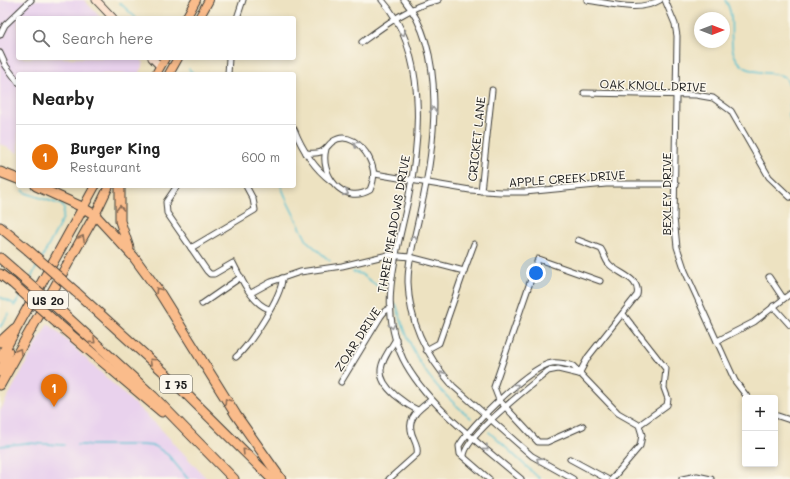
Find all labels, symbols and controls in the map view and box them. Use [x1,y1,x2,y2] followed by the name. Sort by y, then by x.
[694,12,730,48] north arrow
[16,16,296,60] search box
[30,27,52,49] icon: search
[62,28,153,48] text: Search here
[398,29,406,36] one-way arrow
[599,75,707,95] street label: OAK KNOLL DRIVE
[32,87,94,109] text: Nearby
[464,96,488,182] street label: CRICKET LANE
[429,107,437,113] one-way arrow
[70,138,160,158] text: Burger King
[354,141,361,148] one-way arrow
[42,148,48,165] text: 1
[242,148,280,165] text: 600 m
[658,152,674,235] street label: BEXLEY DRIVE
[373,154,413,294] street label: THREE MEADOWS DRIVE
[70,158,141,175] text: Restaurant
[508,166,626,190] street label: APPLE CREEK DRIVE
[343,188,350,196] one-way arrow
[115,205,124,211] one-way arrow
[78,234,85,242] one-way arrow
[409,235,418,242] one-way arrow
[526,263,546,283] your location
[156,288,163,295] one-way arrow
[28,291,68,309] road number: US 20
[330,304,384,374] street label: ZOAR DRIVE
[388,323,396,329] one-way arrow
[88,336,95,343] one-way arrow
[15,348,22,355] one-way arrow
[149,358,157,365] one-way arrow
[440,371,447,379] one-way arrow
[41,374,67,407] pin: 1
[160,375,192,393] road number: I 75
[512,384,519,391] one-way arrow
[742,395,778,467] map controls
[742,395,778,431] button: +
[224,398,231,405] one-way arrow
[742,431,778,467] button: −
[482,444,489,451] one-way arrow
[242,448,250,456] one-way arrow
[536,458,543,465] one-way arrow

